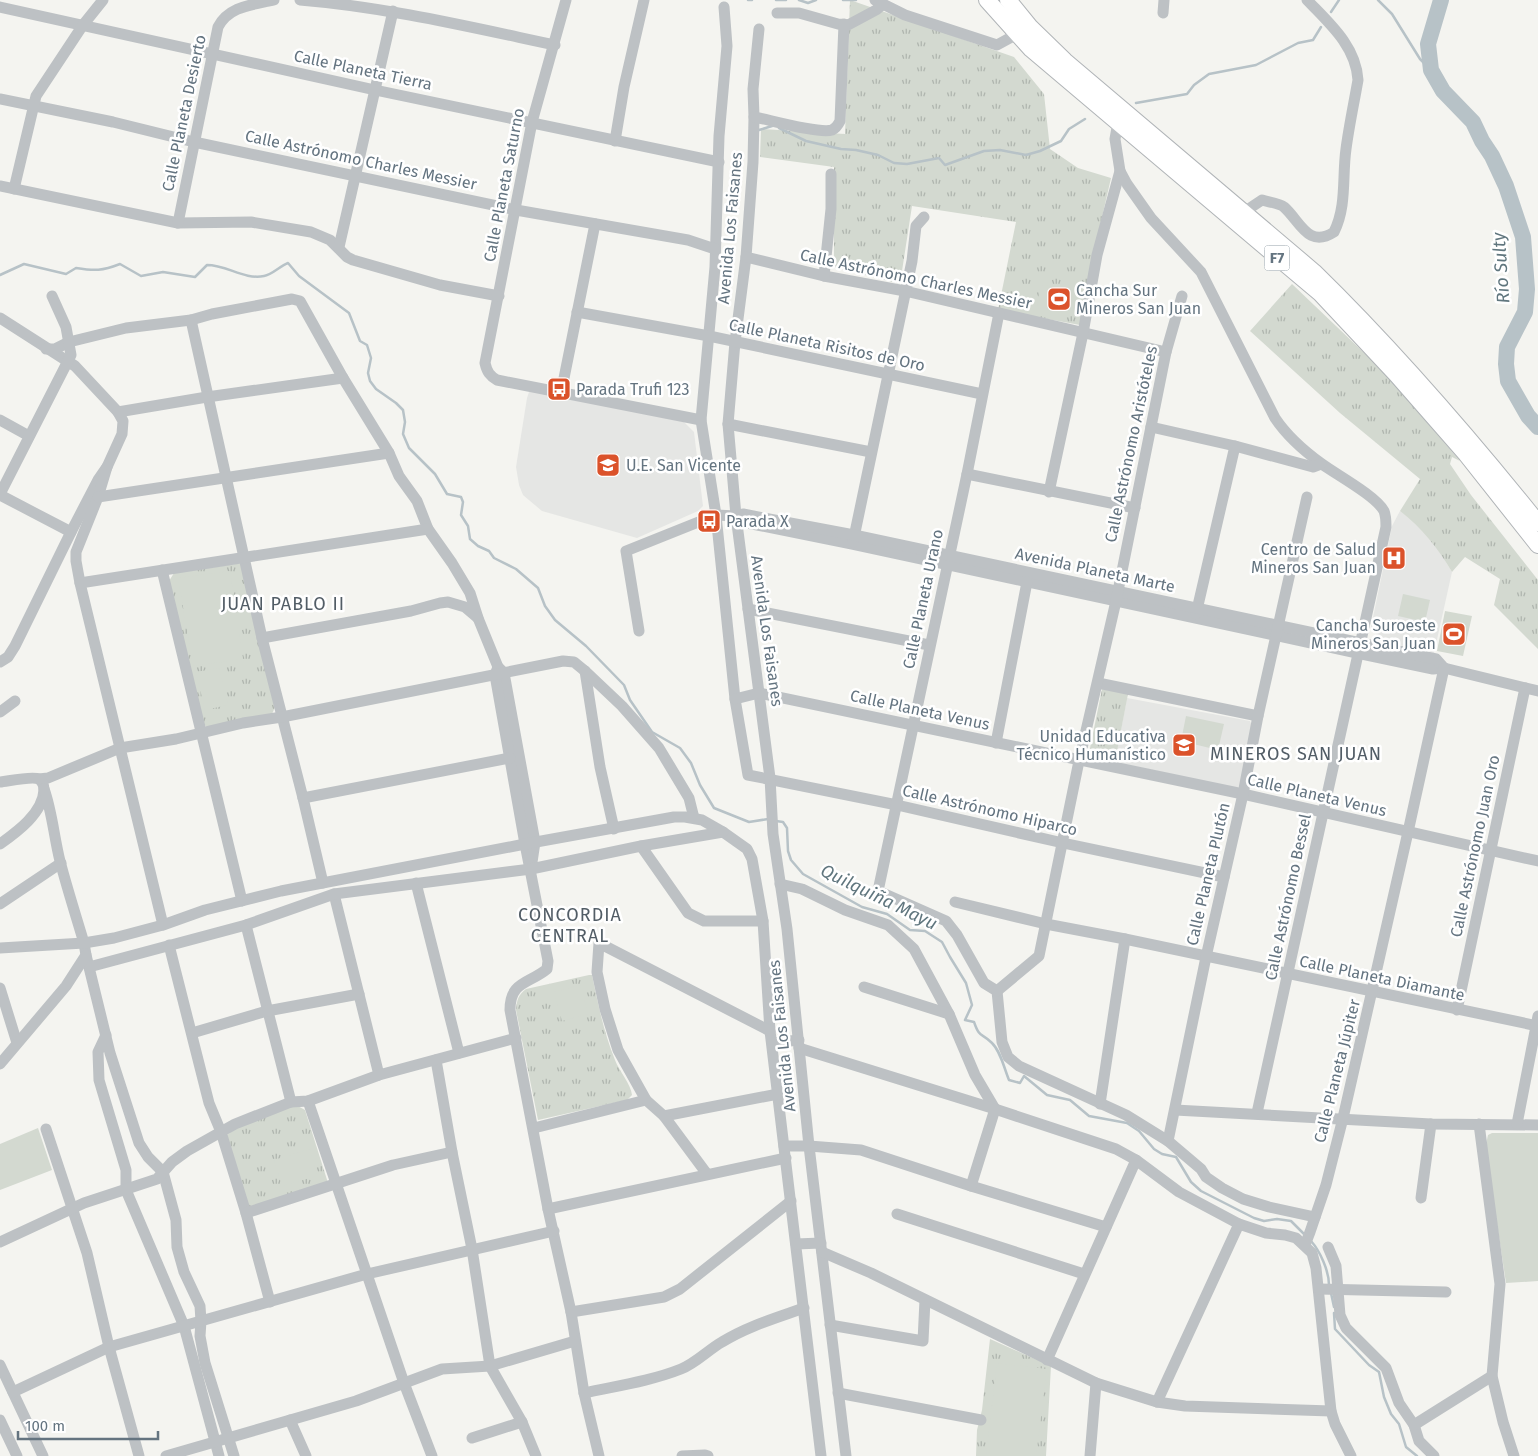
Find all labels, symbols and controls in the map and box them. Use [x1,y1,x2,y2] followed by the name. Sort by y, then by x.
[158,33,210,193] street label: Calle Planeta Desierto
[292,46,434,94] street label: Calle Planeta Tierra
[480,107,528,263] street label: Calle Planeta Saturno
[243,126,479,194] street label: Calle Astrónomo Charles Messier
[714,151,746,305] street label: Avenida Los Faisanes
[1487,230,1514,304] water label: Río Sulty
[798,245,1034,313] street label: Calle Astrónomo Charles Messier
[1264,246,1290,270] road number: F7
[1076,281,1201,318] place label: Cancha Sur Mineros San Juan
[1046,286,1072,312] sports icon: Cancha Sur Mineros San Juan
[727,315,927,375] street label: Calle Planeta Risitos de Oro
[1101,344,1161,544] street label: Calle Astrónomo Aristóteles
[546,376,572,402] bus stop icon: Parada Trufi 123
[576,380,689,399] place label: Parada Trufi 123
[595,452,621,478] school or university icon: U.E. San Vicente
[626,456,741,475] place label: U.E. San Vicente
[696,508,722,534] bus stop icon: Parada X
[726,512,789,531] place label: Parada X
[899,527,947,671] street label: Calle Planeta Urano
[1251,540,1376,577] place label: Centro de Salud Mineros San Juan
[1013,544,1177,596] street label: Avenida Planeta Marte
[1381,545,1407,571] hospital icon: Centro de Salud Mineros San Juan
[747,554,787,708] street label: Avenida Los Faisanes
[221,593,345,615] district label: JUAN PABLO II
[1311,616,1436,653] place label: Cancha Suroeste Mineros San Juan
[1441,621,1467,647] sports icon: Cancha Suroeste Mineros San Juan
[849,686,991,734] street label: Calle Planeta Venus
[1017,727,1166,764] place label: Unidad Educativa Técnico Humanístico
[1171,732,1197,758] school or university icon: Unidad Educativa Técnico Humanístico
[1210,743,1382,765] district label: MINEROS SAN JUAN
[1446,753,1504,939] street label: Calle Astrónomo Juan Oro
[1246,770,1388,820] street label: Calle Planeta Venus
[901,781,1079,839] street label: Calle Astrónomo Hiparco
[1182,801,1234,947] street label: Calle Planeta Plutón
[1261,812,1315,982] street label: Calle Astrónomo Bessel
[817,859,941,935] water label: Quilquiña Mayu
[518,904,622,947] district label: CONCORDIA CENTRAL
[1298,951,1466,1005] street label: Calle Planeta Diamante
[765,959,799,1113] street label: Avenida Los Faisanes
[1310,996,1364,1145] street label: Calle Planeta Júpiter
[18,1408,158,1440] scale bar
[25,1417,65,1435] text: 100 m

